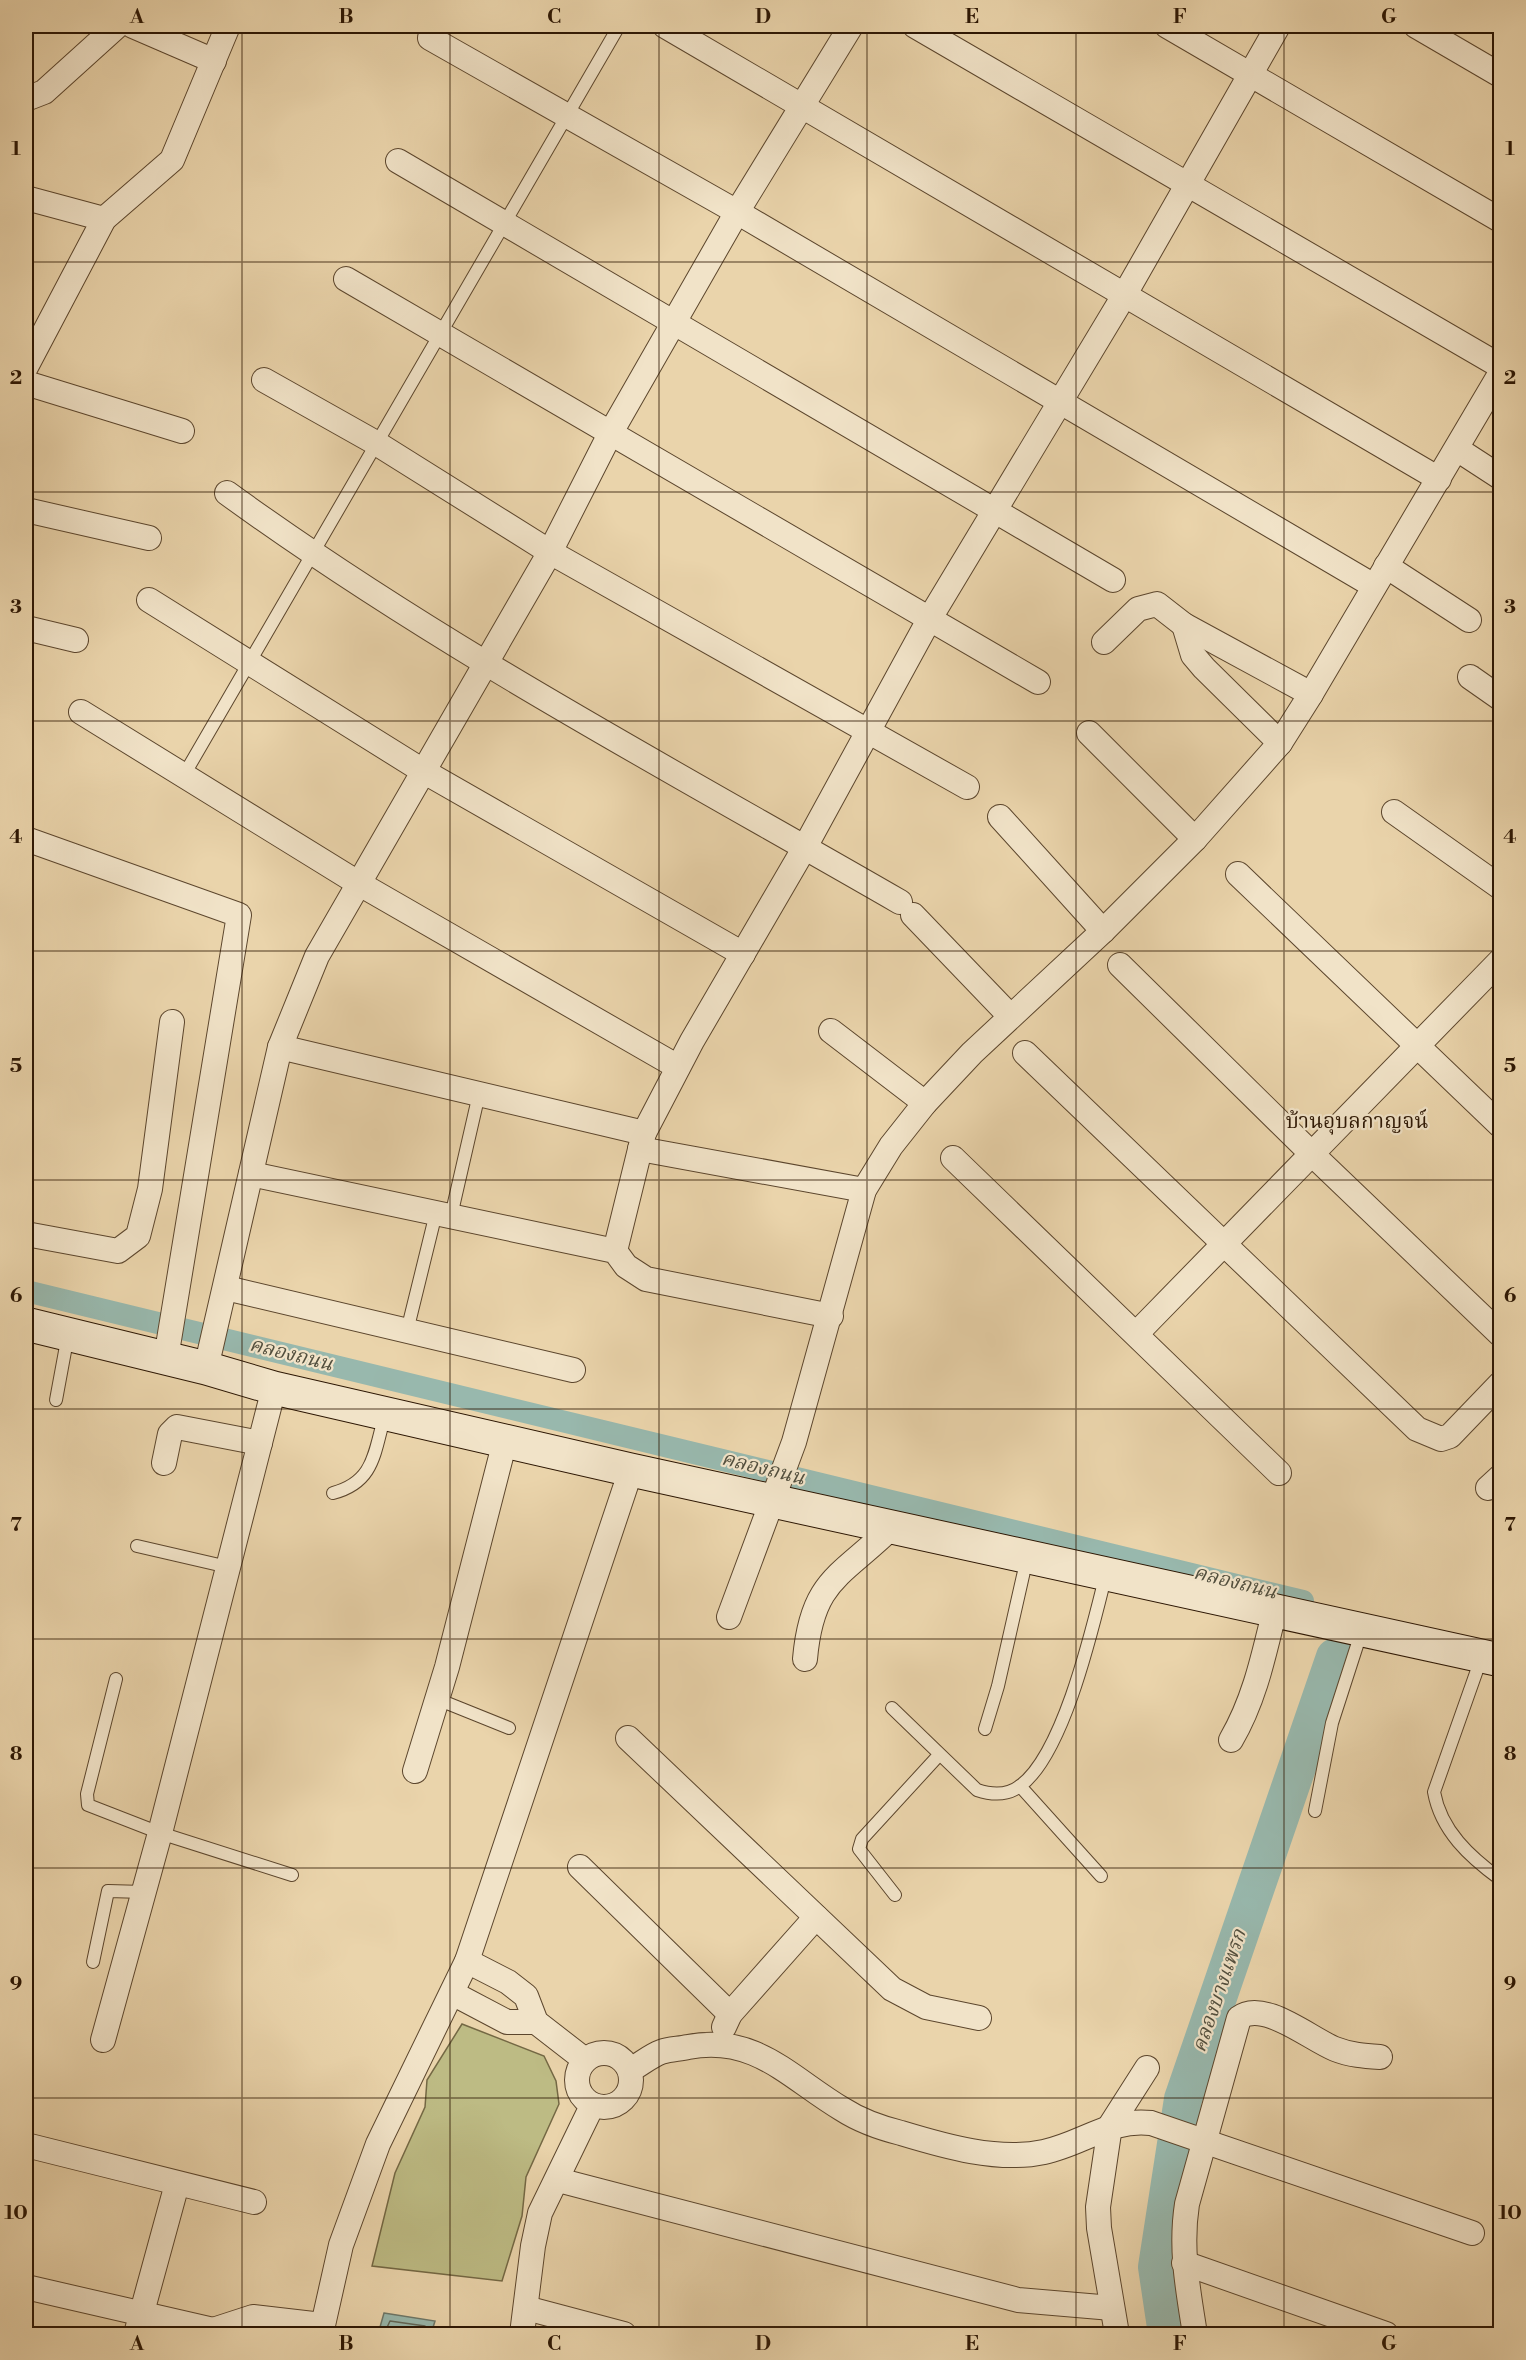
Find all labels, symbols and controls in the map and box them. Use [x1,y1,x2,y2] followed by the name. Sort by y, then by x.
[129,5,145,30] text: A
[338,5,354,30] text: B
[547,5,561,30] text: C
[755,5,771,30] text: D
[965,5,979,30] text: E
[1173,5,1187,30] text: F
[1381,5,1397,30] text: G
[11,137,21,162] text: 1
[1505,137,1515,162] text: 1
[10,366,22,391] text: 2
[1504,366,1516,391] text: 2
[10,595,22,620] text: 3
[1504,595,1516,620] text: 3
[9,825,23,850] text: 4
[1503,825,1517,850] text: 4
[10,1054,22,1079] text: 5
[1504,1054,1516,1079] text: 5
[1286,1108,1428,1135] district label: บ้านอุบลกาญจน์
[10,1284,23,1309] text: 6
[1504,1284,1517,1309] text: 6
[247,1333,336,1378] water label: คลองถนน
[719,1447,808,1492] water label: คลองถนน
[10,1513,22,1538] text: 7
[1504,1513,1516,1538] text: 7
[1191,1561,1280,1606] water label: คลองถนน
[10,1742,23,1767] text: 8
[1504,1742,1517,1767] text: 8
[1187,1926,1253,2056] water label: คลองบางแพรก
[10,1972,22,1997] text: 9
[1504,1972,1516,1997] text: 9
[4,2201,28,2226] text: 10
[1498,2201,1522,2226] text: 10
[129,2332,145,2357] text: A
[338,2332,354,2357] text: B
[547,2332,561,2357] text: C
[755,2332,771,2357] text: D
[965,2332,979,2357] text: E
[1173,2332,1187,2357] text: F
[1381,2332,1397,2357] text: G

